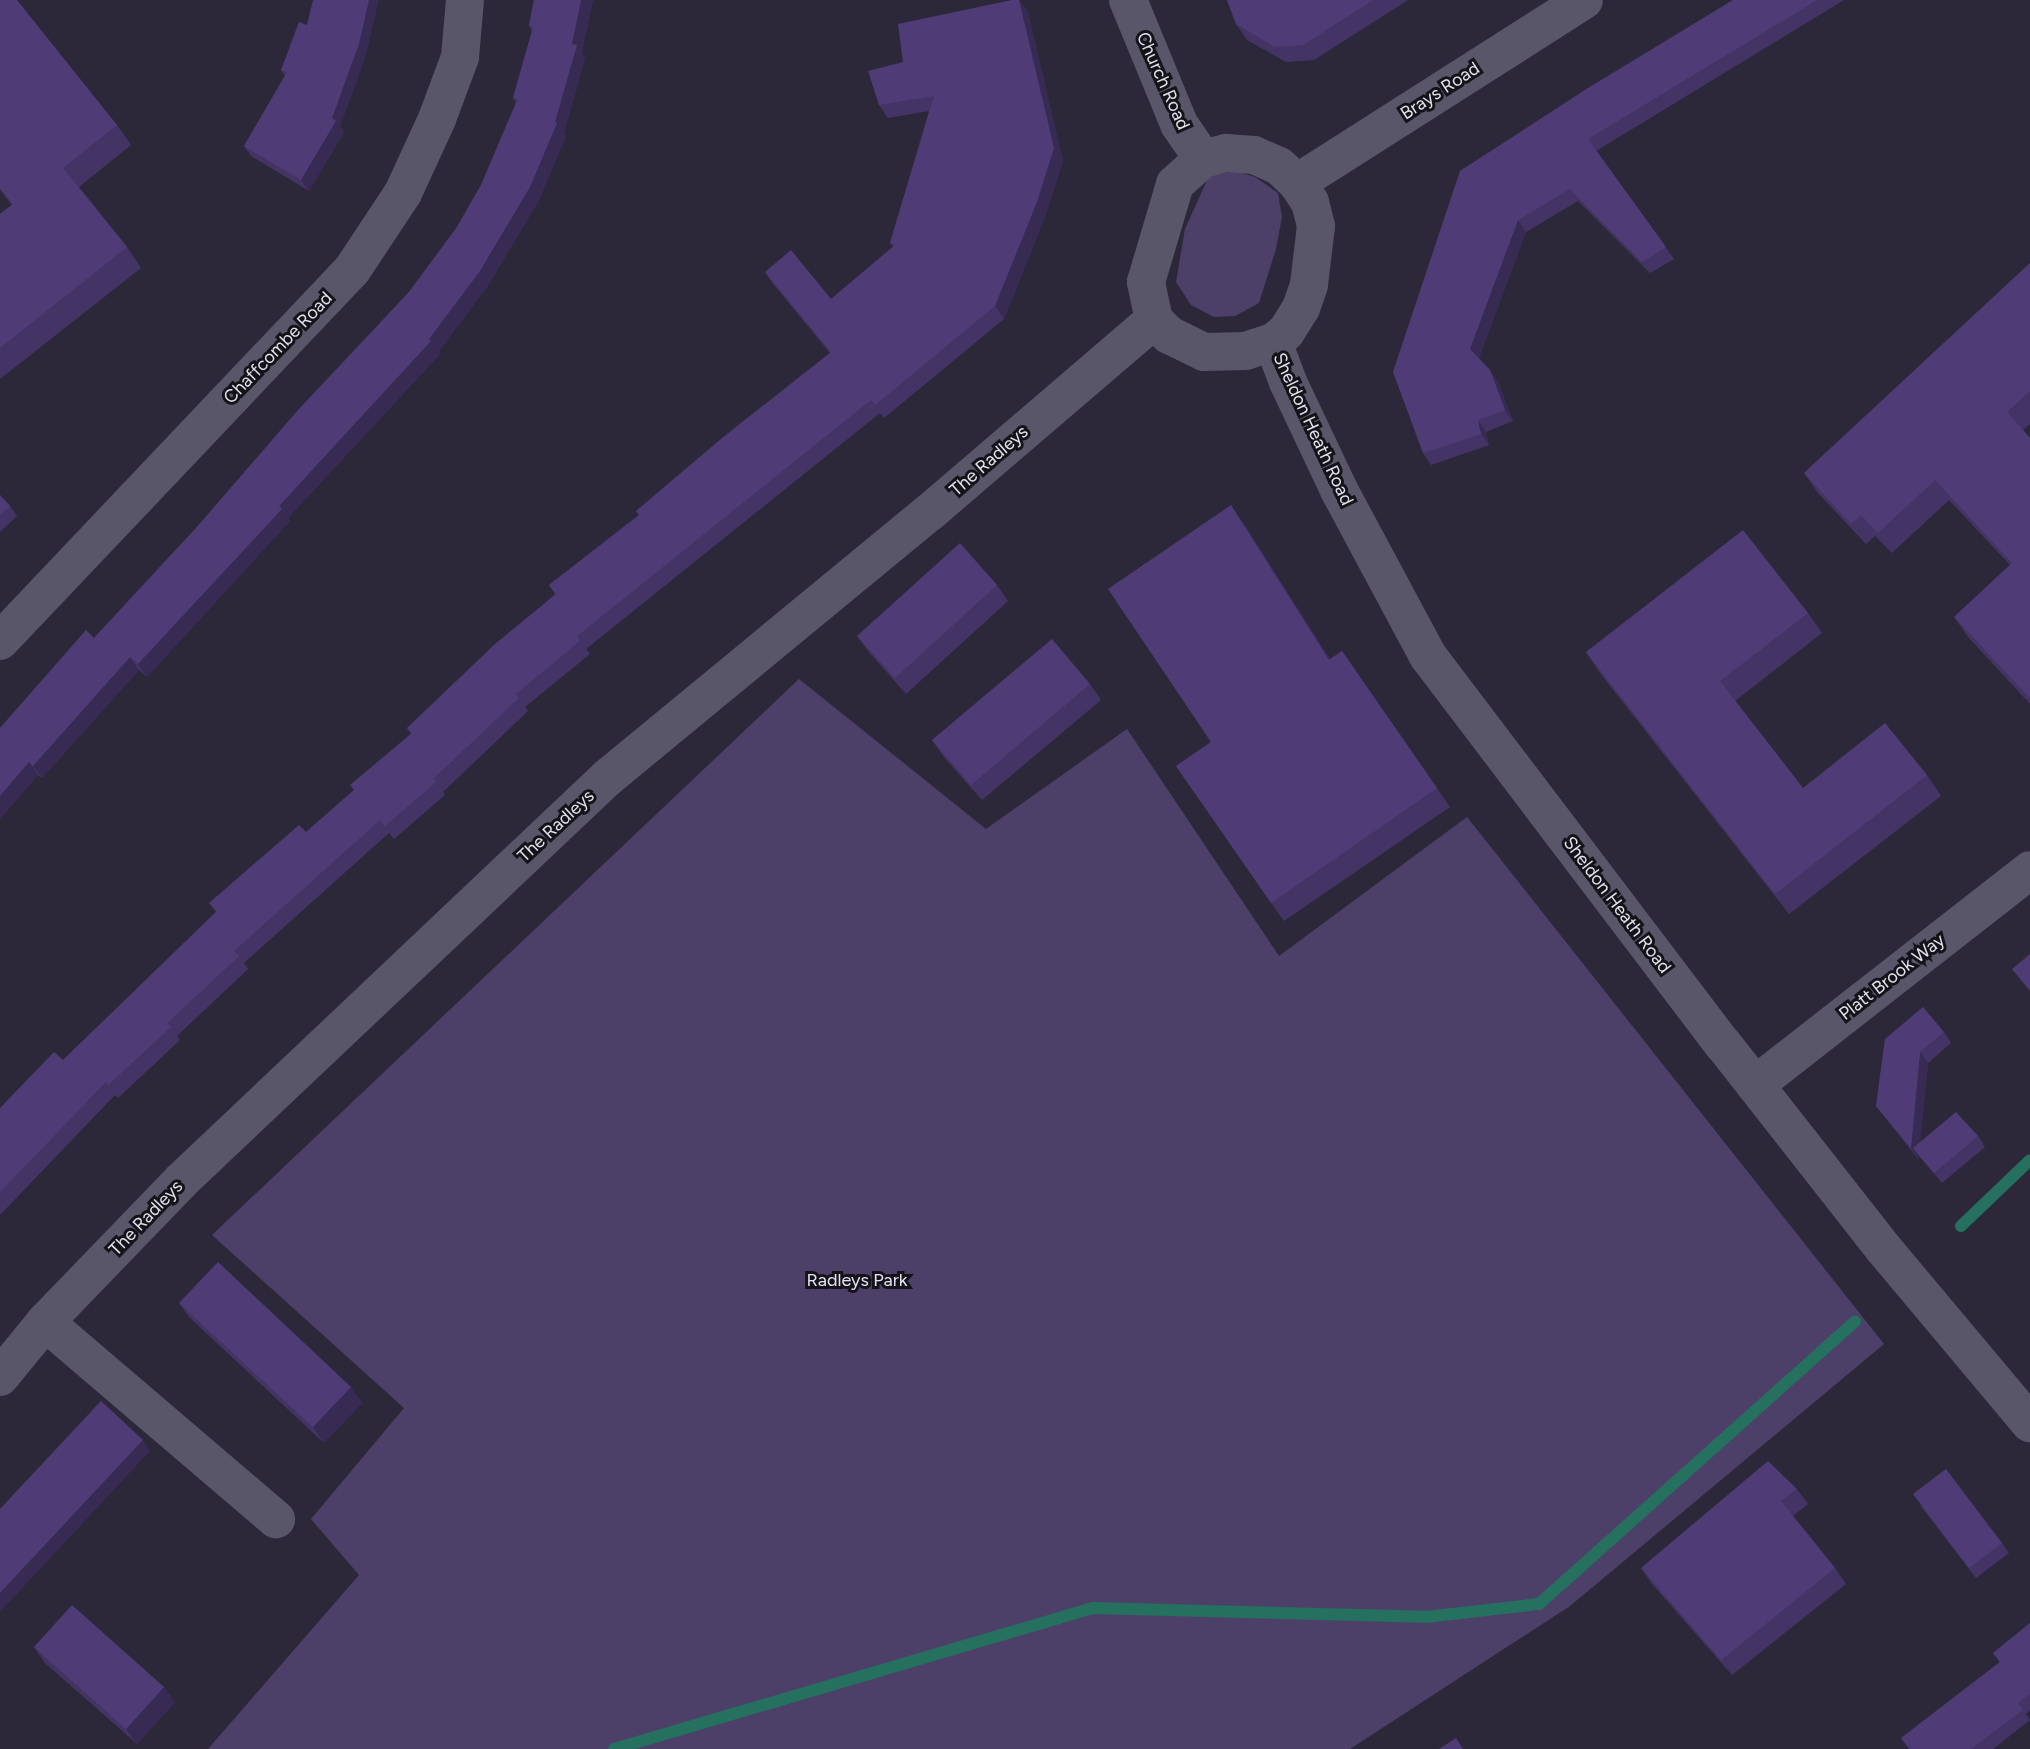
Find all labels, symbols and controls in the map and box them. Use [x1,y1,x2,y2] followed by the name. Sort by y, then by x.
[1132,29,1194,133] street label: Church Road
[1396,57,1484,125] street label: Brays Road
[219,288,337,408] street label: Chaffcombe Road
[1268,349,1358,509] street label: Sheldon Heath Road
[945,421,1033,501] street label: The Radleys
[513,785,599,867] street label: The Radleys
[1559,832,1675,978] street label: Sheldon Heath Road
[1835,929,1949,1025] street label: Platt Brook Way
[105,1176,187,1260] street label: The Radleys
[806,1269,908,1291] park label: Radleys Park

